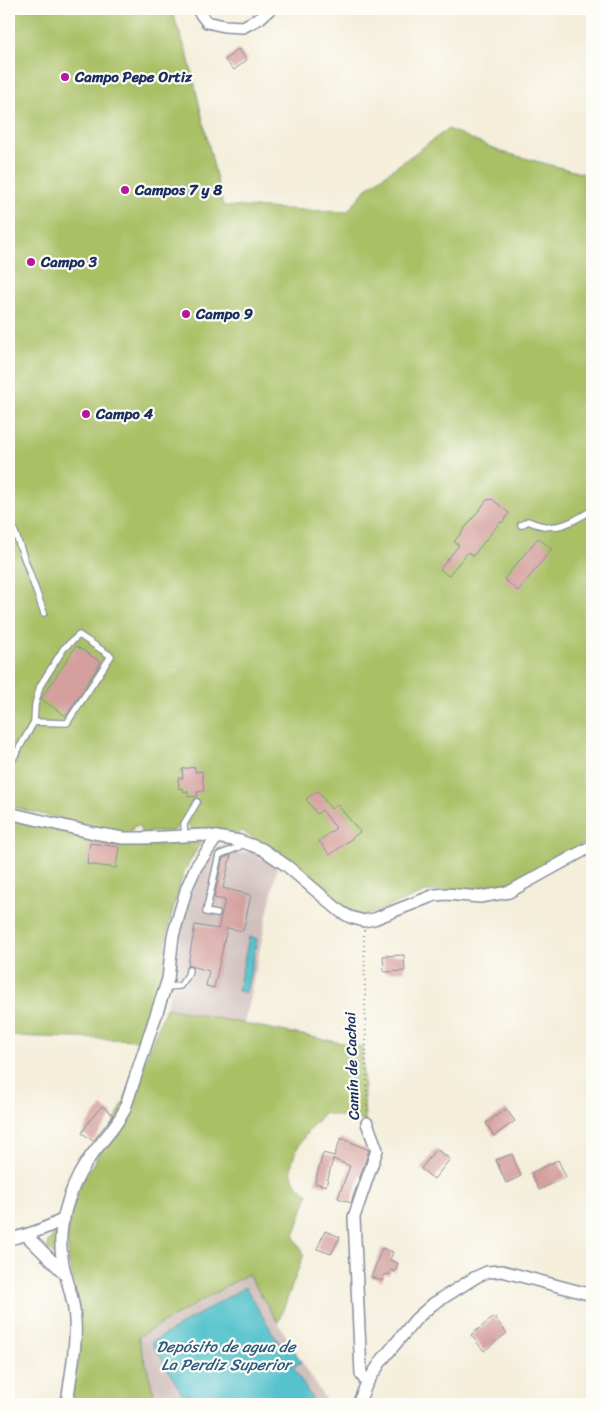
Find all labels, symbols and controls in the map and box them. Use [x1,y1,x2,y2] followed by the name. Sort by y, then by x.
[74,64,193,90] place label: Campo Pepe Ortiz
[59,71,71,83] marker: Campo Pepe Ortiz
[134,177,223,203] place label: Campos 7 y 8
[119,184,131,196] marker: Campos 7 y 8
[40,249,98,275] place label: Campo 3
[25,256,37,268] marker: Campo 3
[195,301,253,327] place label: Campo 9
[180,308,192,320] marker: Campo 9
[95,401,154,427] place label: Campo 4
[80,408,92,420] marker: Campo 4
[337,1011,367,1120] street label: Camín de Cachai
[156,1332,297,1379] water label: Depósito de agua de La Perdiz Superior

